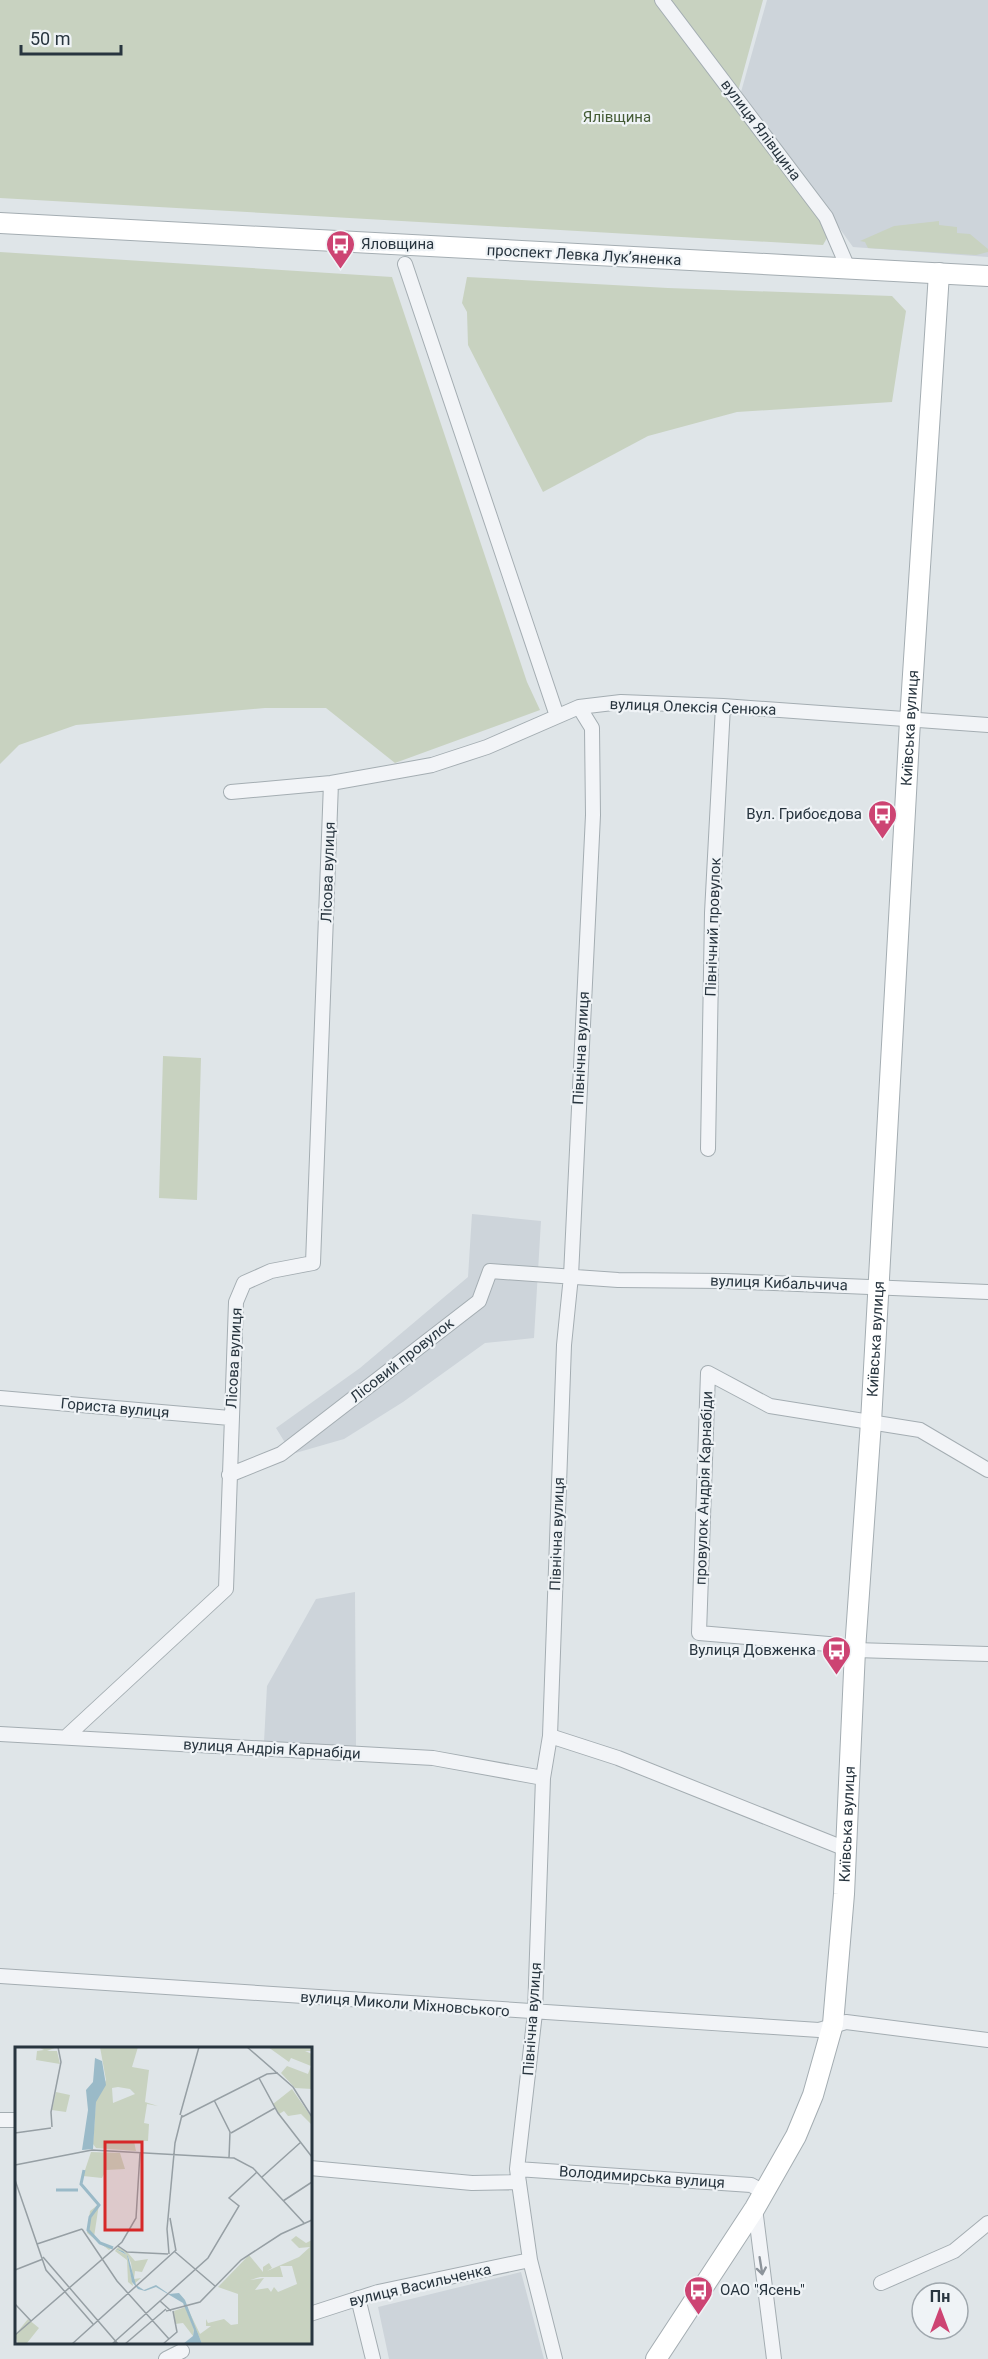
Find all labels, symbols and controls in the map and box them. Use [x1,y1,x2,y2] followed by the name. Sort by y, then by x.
[21,18,122,56] scale bar
[30,28,70,49] text: 50 m
[717,76,805,184] street label: вулиця Ялівщина
[583,108,651,126] park label: Ялівщина
[324,228,356,270] bus stop icon: Яловщина
[361,235,434,253] place label: Яловщина
[486,241,682,269] street label: проспект Левка Лукʼяненка
[897,669,922,786] street label: Київська вулиця
[609,695,777,719] street label: вулиця Олексія Сенюка
[867,798,899,840] bus stop icon: Вул. Грибоєдова
[746,805,862,823] place label: Вул. Грибоєдова
[317,821,339,923] street label: Лісова вулиця
[702,857,724,997] street label: Північний провулок
[569,991,593,1105] street label: Північна вулиця
[710,1272,848,1294] street label: вулиця Кибальчича
[863,1280,888,1398] street label: Київська вулиця
[222,1307,246,1409] street label: Лісова вулиця
[347,1314,457,1406] street label: Лісовий провулок
[692,1391,716,1585] street label: провулок Андрія Карнабіди
[60,1394,170,1422] street label: Гориста вулиця
[546,1477,568,1591] street label: Північна вулиця
[821,1634,853,1676] bus stop icon: Вулиця Довженка
[689,1641,816,1659] place label: Вулиця Довженка
[183,1735,361,1763] street label: вулиця Андрія Карнабіди
[836,1766,859,1883] street label: Київська вулиця
[519,1962,545,2076] street label: Північна вулиця
[300,1988,510,2020] street label: вулиця Миколи Міхновського
[15,2047,312,2344] inset map
[558,2162,726,2192] street label: Володимирська вулиця
[756,2256,767,2275] one-way arrow
[347,2260,493,2310] street label: вулиця Васильченка
[683,2274,715,2316] bus stop icon: ОАО "Ясень"
[720,2281,805,2299] place label: ОАО "Ясень"
[910,2281,970,2341] north arrow
[930,2287,950,2306] text: Пн

